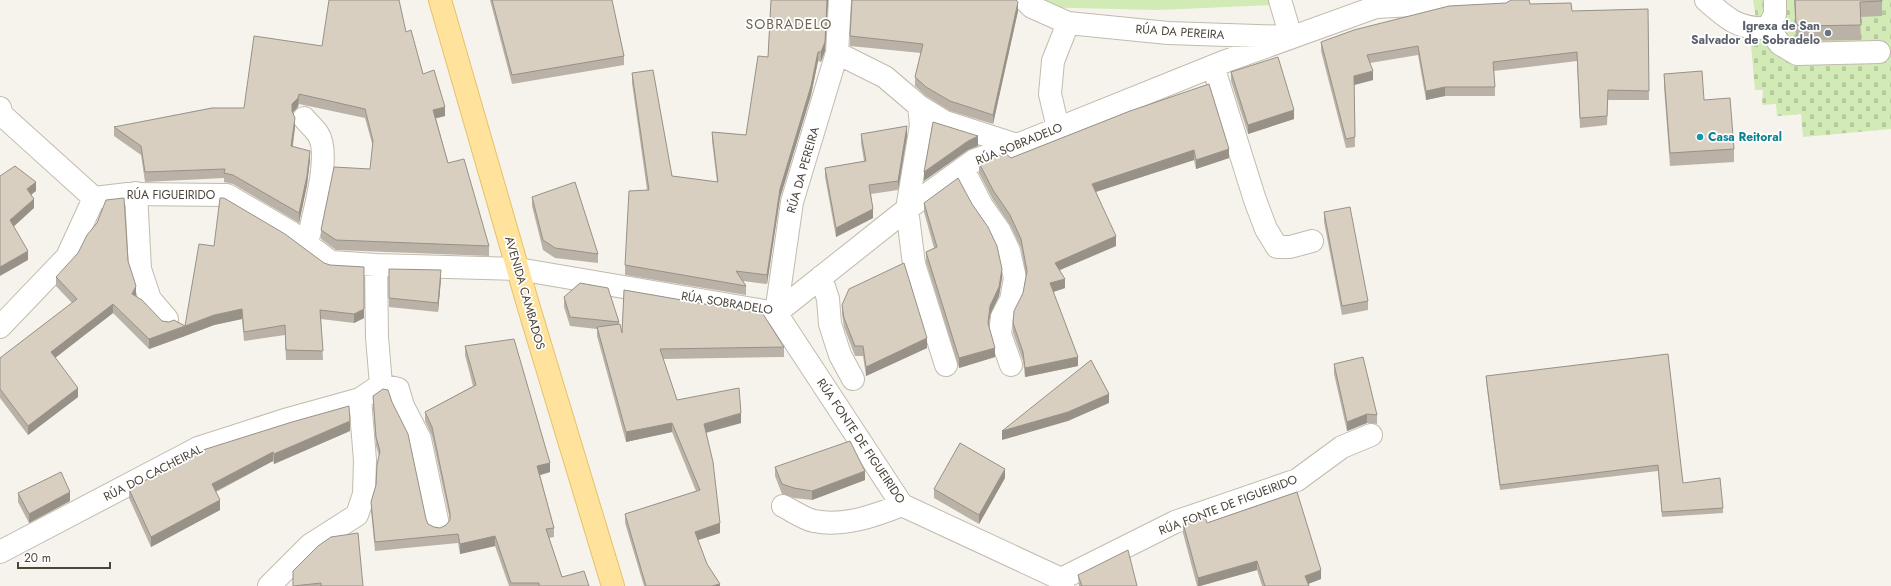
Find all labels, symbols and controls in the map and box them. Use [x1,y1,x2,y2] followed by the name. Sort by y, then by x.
[746,14,832,34] district label: SOBRADELO
[1691,17,1820,49] place label: Igrexa de San Salvador de Sobradelo
[1135,20,1225,44] street label: RÚA DA PEREIRA
[1823,28,1833,38] marker: Igrexa de San Salvador de Sobradelo
[973,118,1065,170] street label: RÚA SOBRADELO
[782,125,824,215] street label: RÚA DA PEREIRA
[1708,128,1782,146] place label: Casa Reitoral
[1695,132,1705,142] marker: Casa Reitoral
[127,186,215,204] street label: RÚA FIGUEIRIDO
[500,234,550,352] street label: AVENIDA CAMBADOS
[680,287,774,319] street label: RÚA SOBRADELO
[812,375,910,507] street label: RÚA FONTE DE FIGUEIRIDO
[100,440,206,506] street label: RÚA DO CACHEIRAL
[1156,470,1300,540] street label: RÚA FONTE DE FIGUEIRIDO
[18,544,110,570] scale bar
[24,549,51,567] text: 20 m

